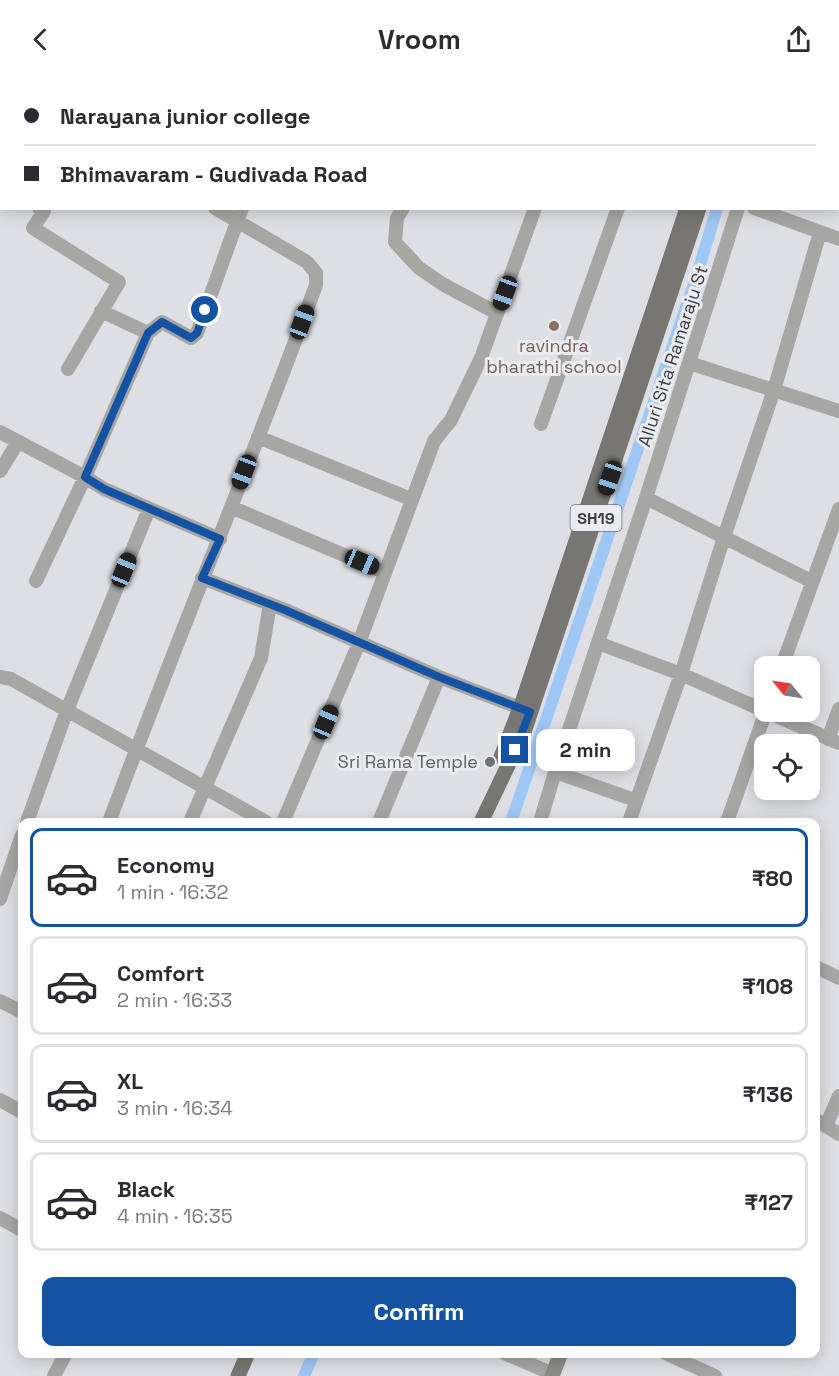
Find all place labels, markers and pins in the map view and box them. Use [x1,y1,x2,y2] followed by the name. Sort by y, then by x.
[547,319,561,333] marker: ravindra bharathi school
[486,334,622,378] place label: ravindra bharathi school
[338,750,478,773] place label: Sri Rama Temple
[483,755,497,769] marker: Sri Rama Temple

